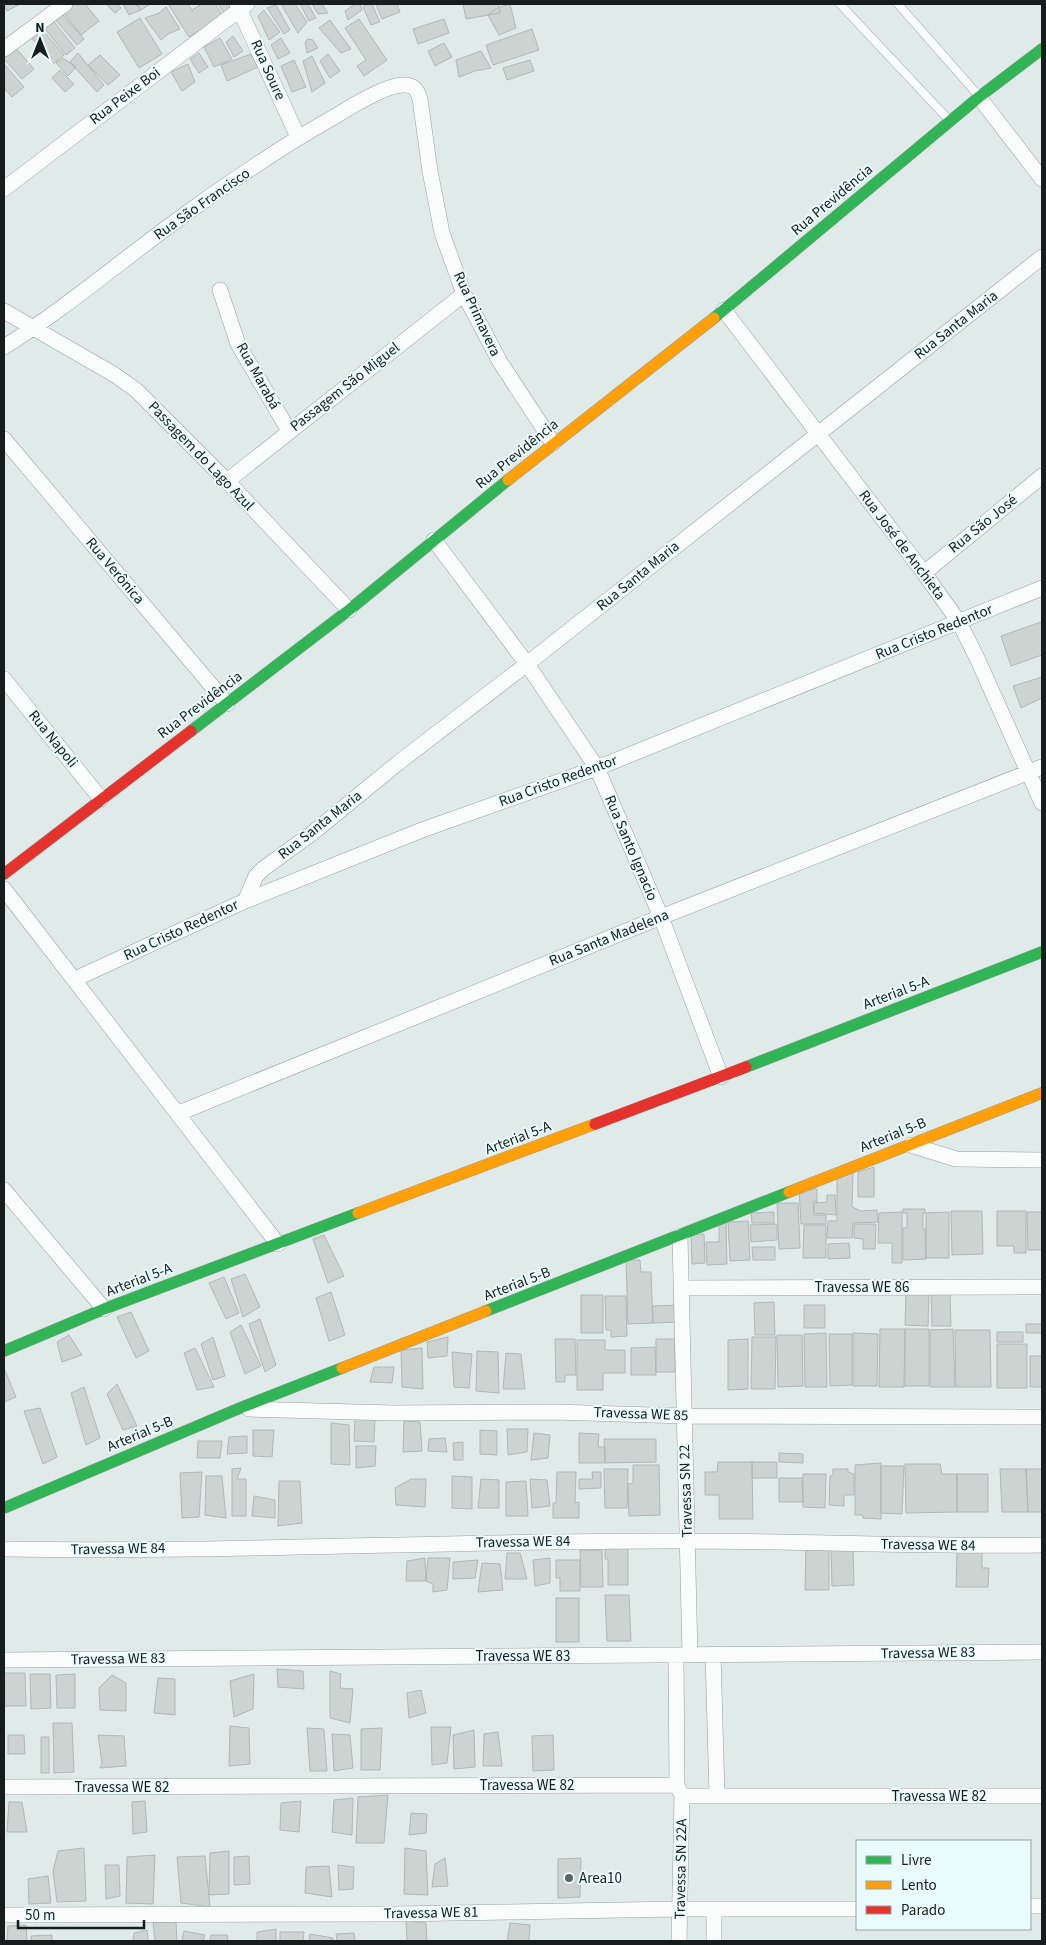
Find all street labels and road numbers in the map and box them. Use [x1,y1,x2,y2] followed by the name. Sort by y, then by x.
[245,36,291,104] street label: Rua Soure
[85,62,165,130] street label: Rua Peixe Boi
[787,159,877,241] street label: Rua Previdência
[150,163,254,245] street label: Rua São Francisco
[448,268,506,360] street label: Rua Primavera
[910,286,1002,364] street label: Rua Santa Maria
[286,337,404,437] street label: Passagem São Miguel
[231,339,285,413] street label: Rua Marabá
[143,397,259,516] street label: Passagem do Lago Azul
[471,414,563,494] street label: Rua Previdência
[854,486,950,604] street label: Rua José de Anchieta
[944,490,1022,558] street label: Rua São José
[81,533,149,609] street label: Rua Verônica
[592,536,684,616] street label: Rua Santa Maria
[872,599,996,665] street label: Rua Cristo Redentor
[153,666,247,744] street label: Rua Previdência
[23,706,83,772] street label: Rua Napoli
[496,750,621,812] street label: Rua Cristo Redentor
[274,786,366,864] street label: Rua Santa Maria
[599,792,663,904] street label: Rua Santo Ignacio
[120,894,243,966] street label: Rua Cristo Redentor
[546,904,672,972] street label: Rua Santa Madelena
[860,970,933,1015] street label: Arterial 5-A
[857,1112,929,1158] street label: Arterial 5-B
[482,1115,555,1160] street label: Arterial 5-A
[103,1257,176,1302] street label: Arterial 5-A
[481,1262,554,1306] street label: Arterial 5-B
[815,1277,909,1298] street label: Travessa WE 86
[593,1402,689,1426] street label: Travessa WE 85
[104,1411,176,1457] street label: Arterial 5-B
[674,1444,698,1538] street label: Travessa SN 22
[475,1531,571,1553] street label: Travessa WE 84
[880,1534,976,1556] street label: Travessa WE 84
[70,1538,166,1560] street label: Travessa WE 84
[880,1642,976,1664] street label: Travessa WE 83
[476,1646,570,1667] street label: Travessa WE 83
[70,1648,166,1670] street label: Travessa WE 83
[480,1775,574,1796] street label: Travessa WE 82
[75,1777,169,1798] street label: Travessa WE 82
[892,1786,986,1807] street label: Travessa WE 82
[670,1817,692,1920] street label: Travessa SN 22A
[383,1902,479,1924] street label: Travessa WE 81

